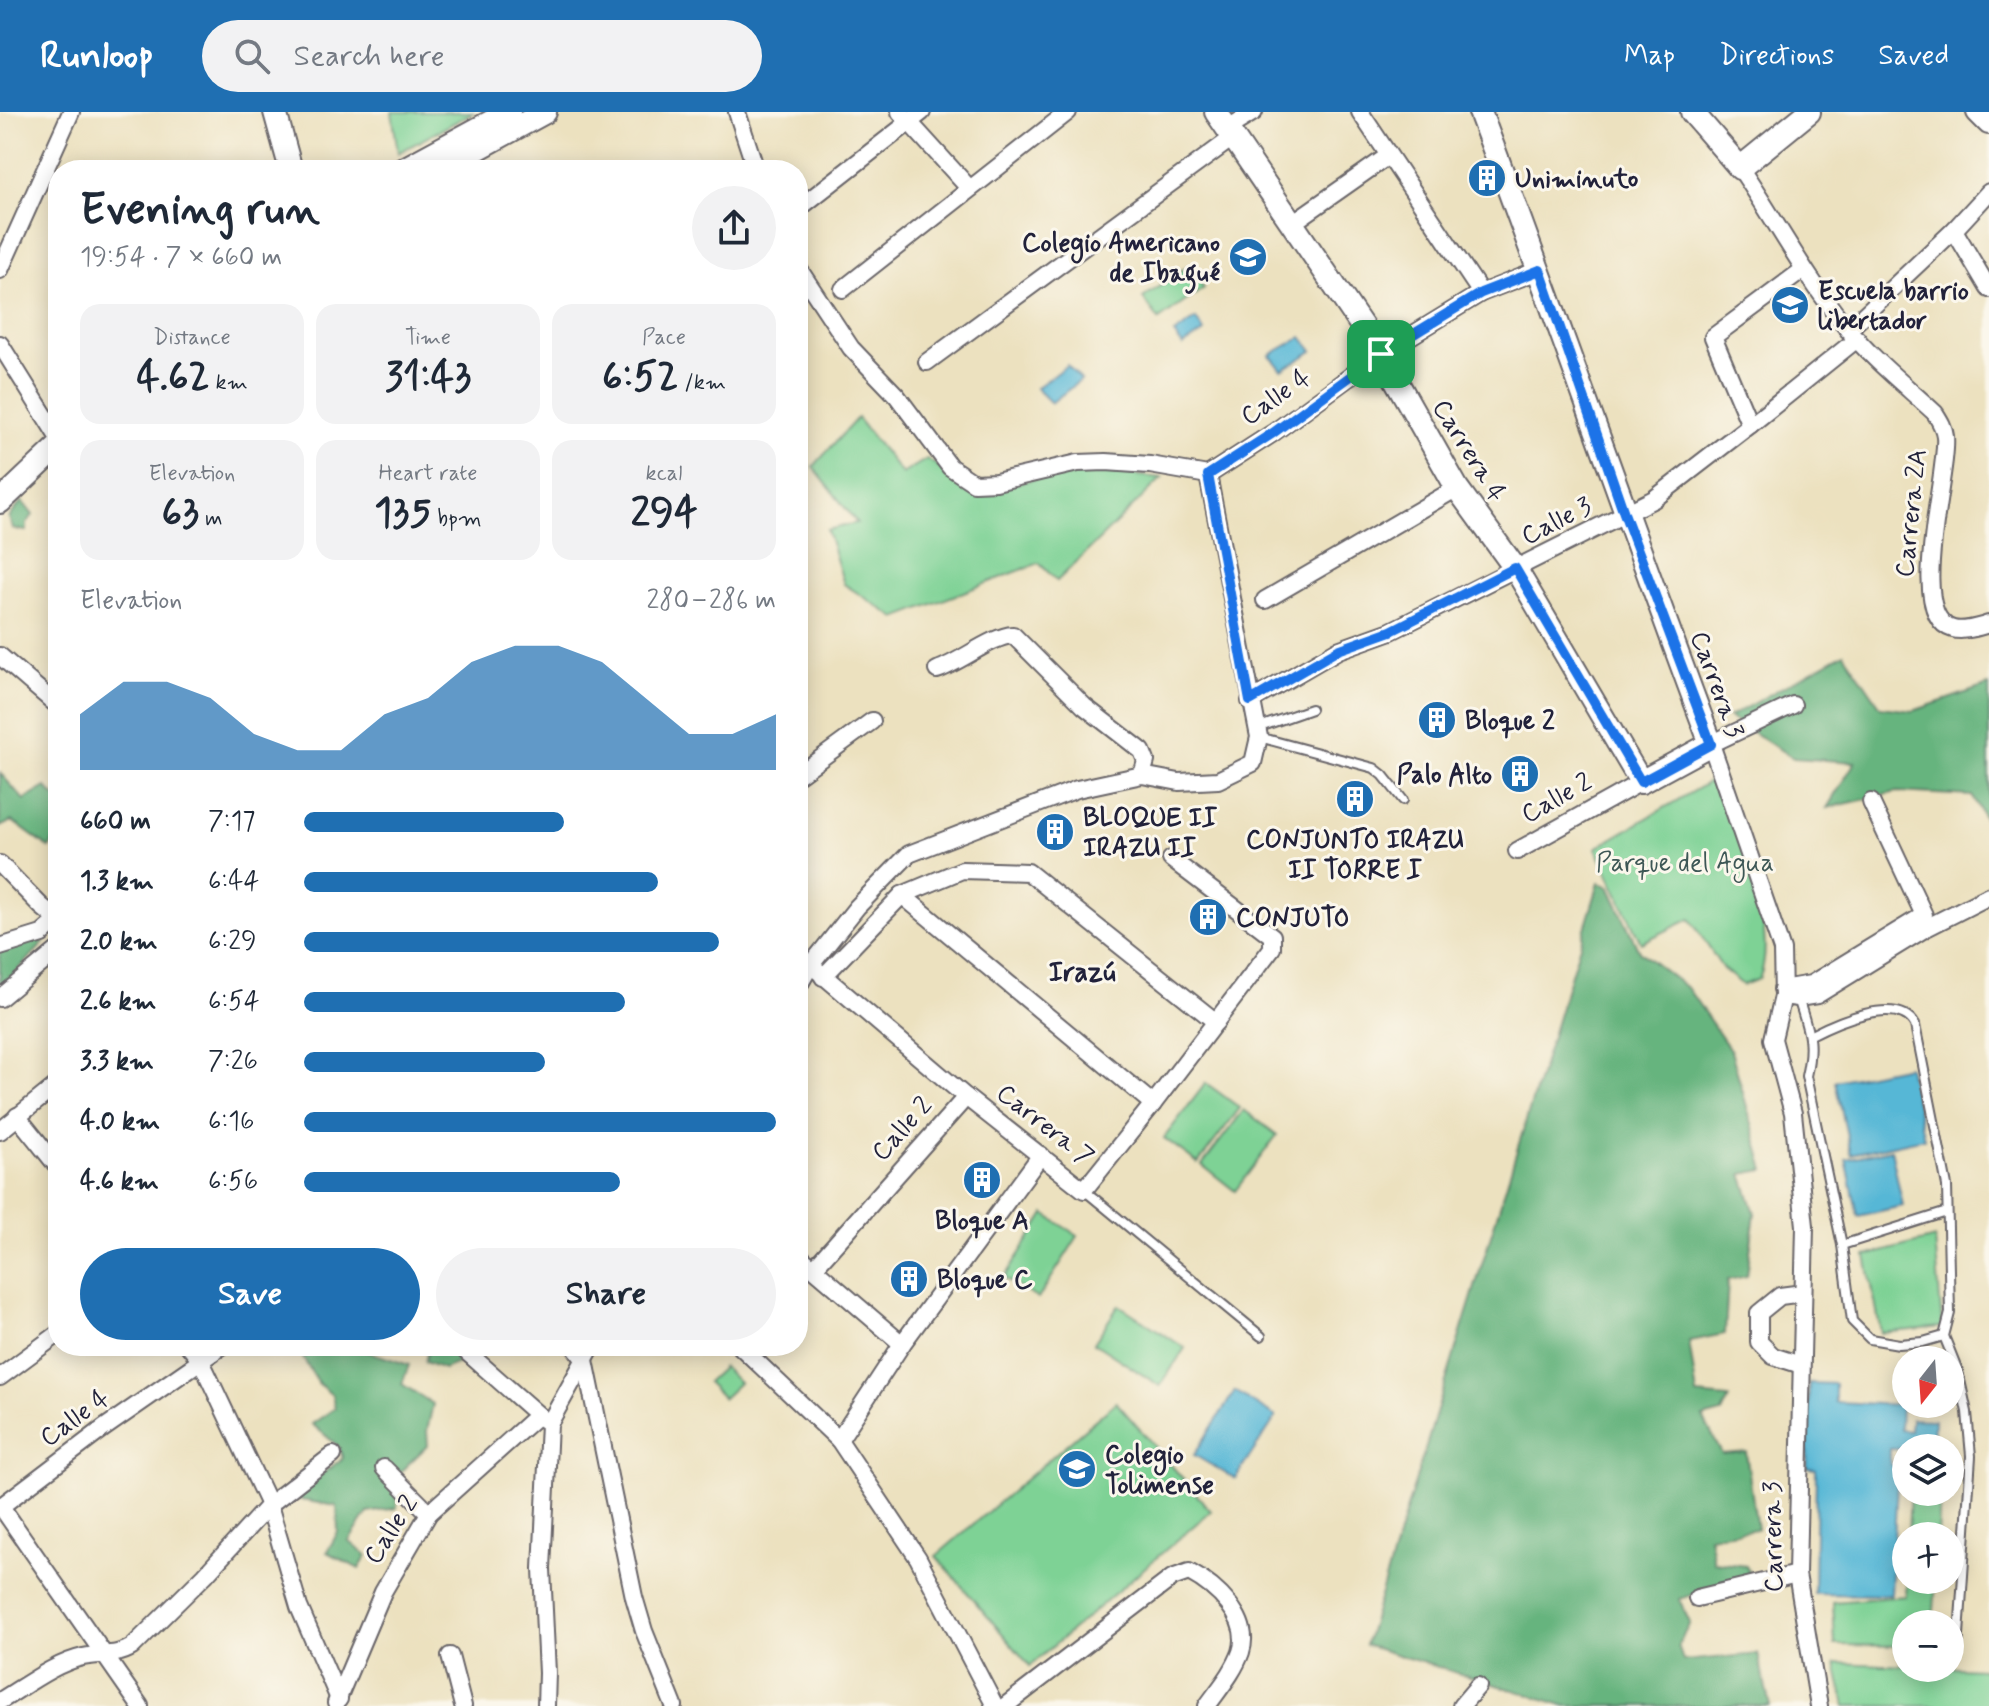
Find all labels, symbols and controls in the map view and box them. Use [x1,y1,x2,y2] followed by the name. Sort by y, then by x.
[202,20,762,92] search box
[40,32,154,81] text: Runloop
[230,34,274,78] icon: search
[294,37,445,76] text: Search here
[1624,38,1675,75] text: Map
[1719,38,1834,75] text: Directions
[1878,38,1949,75] text: Saved
[1466,157,1508,199] building icon: Uniminuto
[1515,163,1639,197] place label: Uniminuto
[80,182,320,240] text: Evening run
[692,186,776,270] button: share
[1022,227,1220,294] place label: Colegio Americano de Ibagué
[1227,236,1269,278] school or university icon: Colegio Americano de Ibagué
[80,241,282,275] text: 19:54 · 7 × 660 m
[1818,275,1969,339] place label: Escuela barrio libertador
[1769,284,1811,326] school or university icon: Escuela barrio libertador
[1347,320,1415,388] pin
[153,324,231,352] text: Distance
[405,324,451,352] text: Time
[642,324,686,352] text: Pace
[1359,332,1403,376] icon: arrive
[136,352,210,404] text: 4.62
[385,352,471,404] text: 31:43
[602,352,678,404] text: 6:52
[1234,361,1318,434] street label: Calle 4
[210,369,248,397] text: km
[678,369,726,397] text: /km
[1424,394,1513,509] street label: Carrera 4
[1888,447,1936,579] street label: Carrera 2A
[149,460,235,488] text: Elevation
[379,460,477,488] text: Heart rate
[646,460,682,488] text: kcal
[162,488,199,540] text: 63
[374,488,431,540] text: 135
[631,488,698,540] text: 294
[1516,490,1598,554] street label: Calle 3
[199,505,222,533] text: m
[431,505,482,533] text: bpm
[80,584,182,618] text: Elevation
[646,584,776,618] text: 280–286 m
[1681,627,1751,743] street label: Carrera 3
[1416,699,1458,741] building icon: Bloque 2
[1465,705,1555,739] place label: Bloque 2
[1499,753,1541,795] building icon: Palo Alto
[1397,759,1492,793] place label: Palo Alto
[1516,765,1599,832] street label: Calle 2
[1334,778,1376,820] building icon: CONJUNTO IRAZU II TORRE I
[1083,802,1217,866] place label: BLOQUE II IRAZU II
[80,805,151,839] text: 660 m
[208,805,255,839] text: 7:17
[1034,811,1076,853] building icon: BLOQUE II IRAZU II
[1246,824,1464,888] place label: CONJUNTO IRAZU II TORRE I
[1596,847,1774,883] park label: Parque del Agua
[80,865,154,899] text: 1.3 km
[208,865,259,899] text: 6:44
[1187,896,1229,938] building icon: CONJUTO
[1236,902,1349,936] place label: CONJUTO
[80,925,158,959] text: 2.0 km
[208,925,257,959] text: 6:29
[1048,955,1116,992] district label: Irazú
[80,985,156,1019] text: 2.6 km
[208,985,260,1019] text: 6:54
[80,1045,154,1079] text: 3.3 km
[208,1045,258,1079] text: 7:26
[989,1077,1101,1174] street label: Carrera 7
[865,1090,941,1169] street label: Calle 2
[80,1105,160,1139] text: 4.0 km
[208,1105,254,1139] text: 6:16
[961,1159,1003,1201] building icon: Bloque A
[80,1165,159,1199] text: 4.6 km
[208,1165,258,1199] text: 6:56
[935,1205,1029,1239] place label: Bloque A
[80,1248,420,1340] button: Save
[436,1248,776,1340] button: Share
[888,1258,930,1300] building icon: Bloque C
[937,1264,1033,1298] place label: Bloque C
[1892,1346,1964,1418] north arrow
[1892,1346,1964,1682] map controls
[34,1382,117,1455] street label: Calle 4
[1892,1434,1964,1506] button: layers
[1105,1439,1214,1503] place label: Colegio Tolimense
[1056,1448,1098,1490] school or university icon: Colegio Tolimense
[1756,1481,1792,1593] street label: Carrera 3
[357,1489,427,1571] street label: Calle 2
[1892,1522,1964,1594] button: +
[1892,1610,1964,1682] button: −

